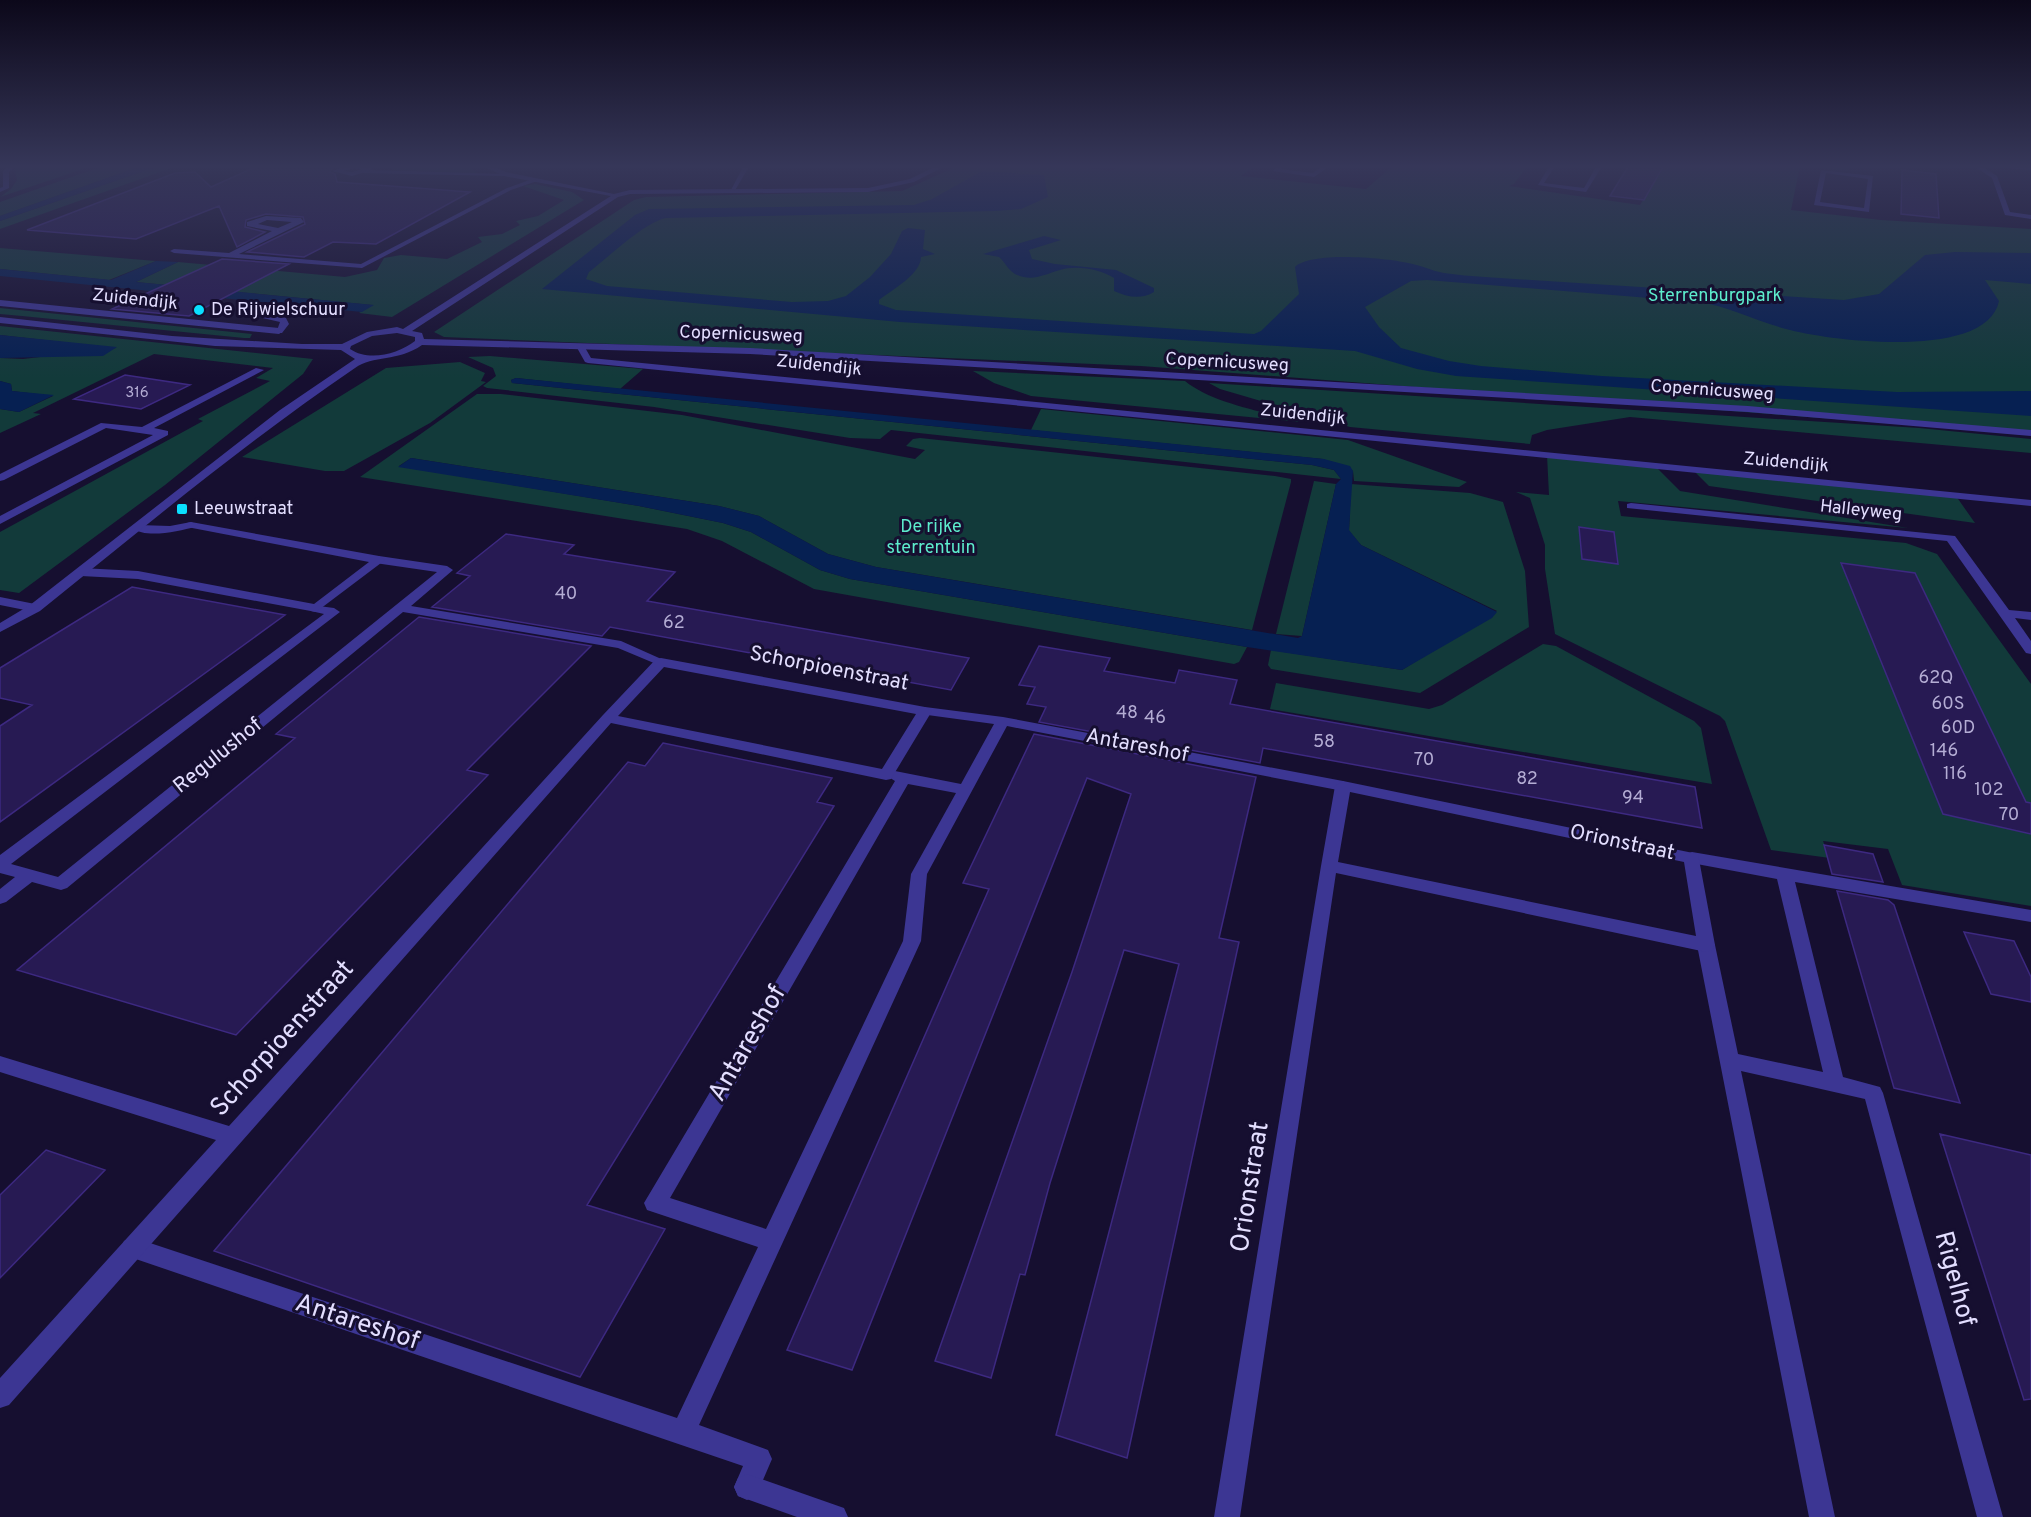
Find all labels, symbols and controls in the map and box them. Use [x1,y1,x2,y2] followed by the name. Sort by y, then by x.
[91,284,179,316] street label: Zuidendijk
[1648,285,1782,308] park label: Sterrenburgpark
[211,299,345,322] place label: De Rijwielschuur
[192,303,206,317] marker: De Rijwielschuur
[679,321,803,349] street label: Copernicusweg
[1165,348,1289,378] street label: Copernicusweg
[775,350,863,382] street label: Zuidendijk
[1650,375,1774,407] street label: Copernicusweg
[125,384,149,403] house number: 316
[1259,399,1347,431] street label: Zuidendijk
[1742,448,1830,478] street label: Zuidendijk
[1819,495,1903,527] street label: Halleyweg
[194,498,293,521] place label: Leeuwstraat
[175,502,189,516] marker: Leeuwstraat
[886,516,976,560] park label: De rijke sterrentuin
[555,583,577,606] house number: 40
[663,612,685,635] house number: 62
[747,640,911,698] street label: Schorpioenstraat
[1919,667,1953,690] house number: 62Q
[1931,693,1965,716] house number: 60S
[1116,702,1138,725] house number: 48
[1144,707,1166,730] house number: 46
[168,712,268,800] street label: Regulushof
[1941,717,1975,740] house number: 60D
[1083,723,1191,769] street label: Antareshof
[1313,731,1335,754] house number: 58
[1930,740,1958,763] house number: 146
[1414,749,1434,772] house number: 70
[1943,763,1967,786] house number: 116
[1516,768,1538,791] house number: 82
[1974,779,2004,802] house number: 102
[1622,787,1644,810] house number: 94
[1999,804,2019,827] house number: 70
[1567,819,1677,867] street label: Orionstraat
[204,954,362,1124] street label: Schorpioenstraat
[701,980,795,1108] street label: Antareshof
[1224,1119,1278,1255] street label: Orionstraat
[1925,1228,1983,1331] street label: Rigelhof
[291,1287,424,1359] street label: Antareshof

